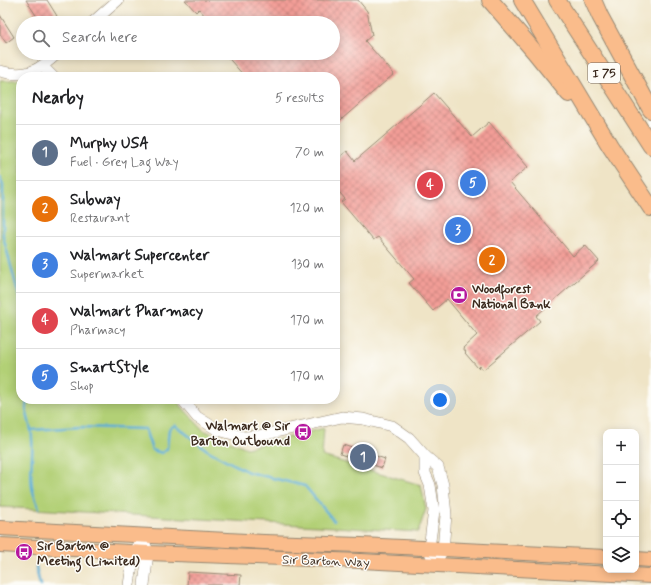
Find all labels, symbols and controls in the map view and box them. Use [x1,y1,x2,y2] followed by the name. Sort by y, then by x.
[16,16,340,60] search box
[30,27,52,49] icon: search
[62,28,138,48] text: Search here
[588,63,620,83] road number: I 75
[32,87,84,109] text: Nearby
[275,90,324,107] text: 5 results
[70,134,149,154] text: Murphy USA
[42,144,48,161] text: 1
[295,144,324,161] text: 70 m
[70,154,179,171] text: Fuel · Grey Lag Way
[460,168,486,198] pin: 5
[417,170,443,200] pin: 4
[70,190,121,210] text: Subway
[42,200,48,217] text: 2
[290,200,324,217] text: 120 m
[70,210,130,227] text: Restaurant
[445,215,471,245] pin: 3
[479,245,505,275] pin: 2
[70,246,209,266] text: Walmart Supercenter
[42,256,48,273] text: 3
[291,256,324,273] text: 130 m
[70,266,144,283] text: Supermarket
[471,281,551,313] place label: Woodforest National Bank
[449,285,469,305] bank icon: Woodforest National Bank
[70,302,203,322] text: Walmart Pharmacy
[41,312,49,329] text: 4
[290,312,324,329] text: 170 m
[70,322,126,339] text: Pharmacy
[70,358,149,378] text: SmartStyle
[41,368,49,385] text: 5
[290,368,324,385] text: 170 m
[70,378,94,395] text: Shop
[430,390,450,410] your location
[191,418,291,450] place label: Walmart @ Sir Barton Outbound
[293,422,313,442] bus stop icon: Walmart @ Sir Barton Outbound
[603,429,639,573] map controls
[603,429,639,465] button: +
[350,442,376,472] pin: 1
[603,465,639,501] button: −
[603,501,639,537] button: locate
[603,537,639,573] button: layers
[37,538,140,573] place label: Sir Barton @ Meeting (Limited)
[14,542,34,562] bus stop icon: Sir Barton @ Meeting (Limited)
[282,551,370,572] street label: Sir Barton Way

